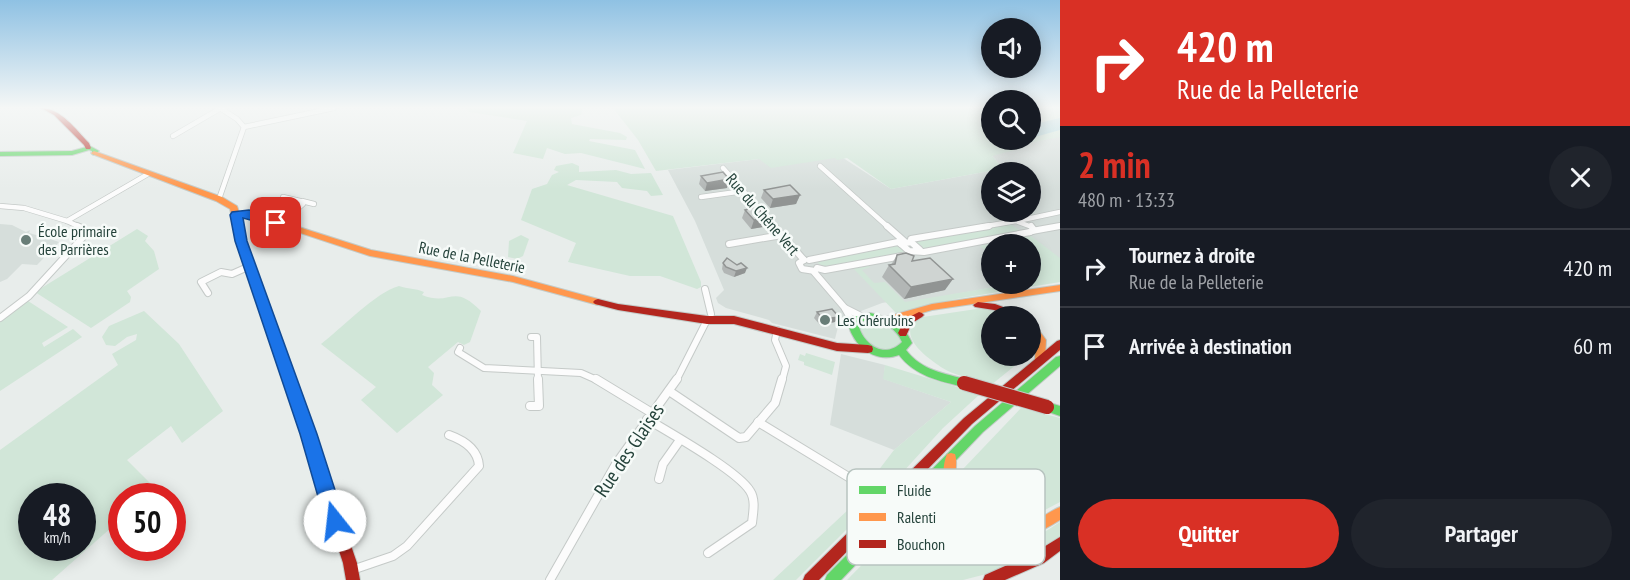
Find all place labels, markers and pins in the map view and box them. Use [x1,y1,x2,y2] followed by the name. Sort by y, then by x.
[250,197,301,248] pin
[38,221,117,259] place label: École primaire des Parrières
[19,233,33,247] marker: École primaire des Parrières
[837,310,914,330] place label: Les Chérubins
[818,313,832,327] marker: Les Chérubins

